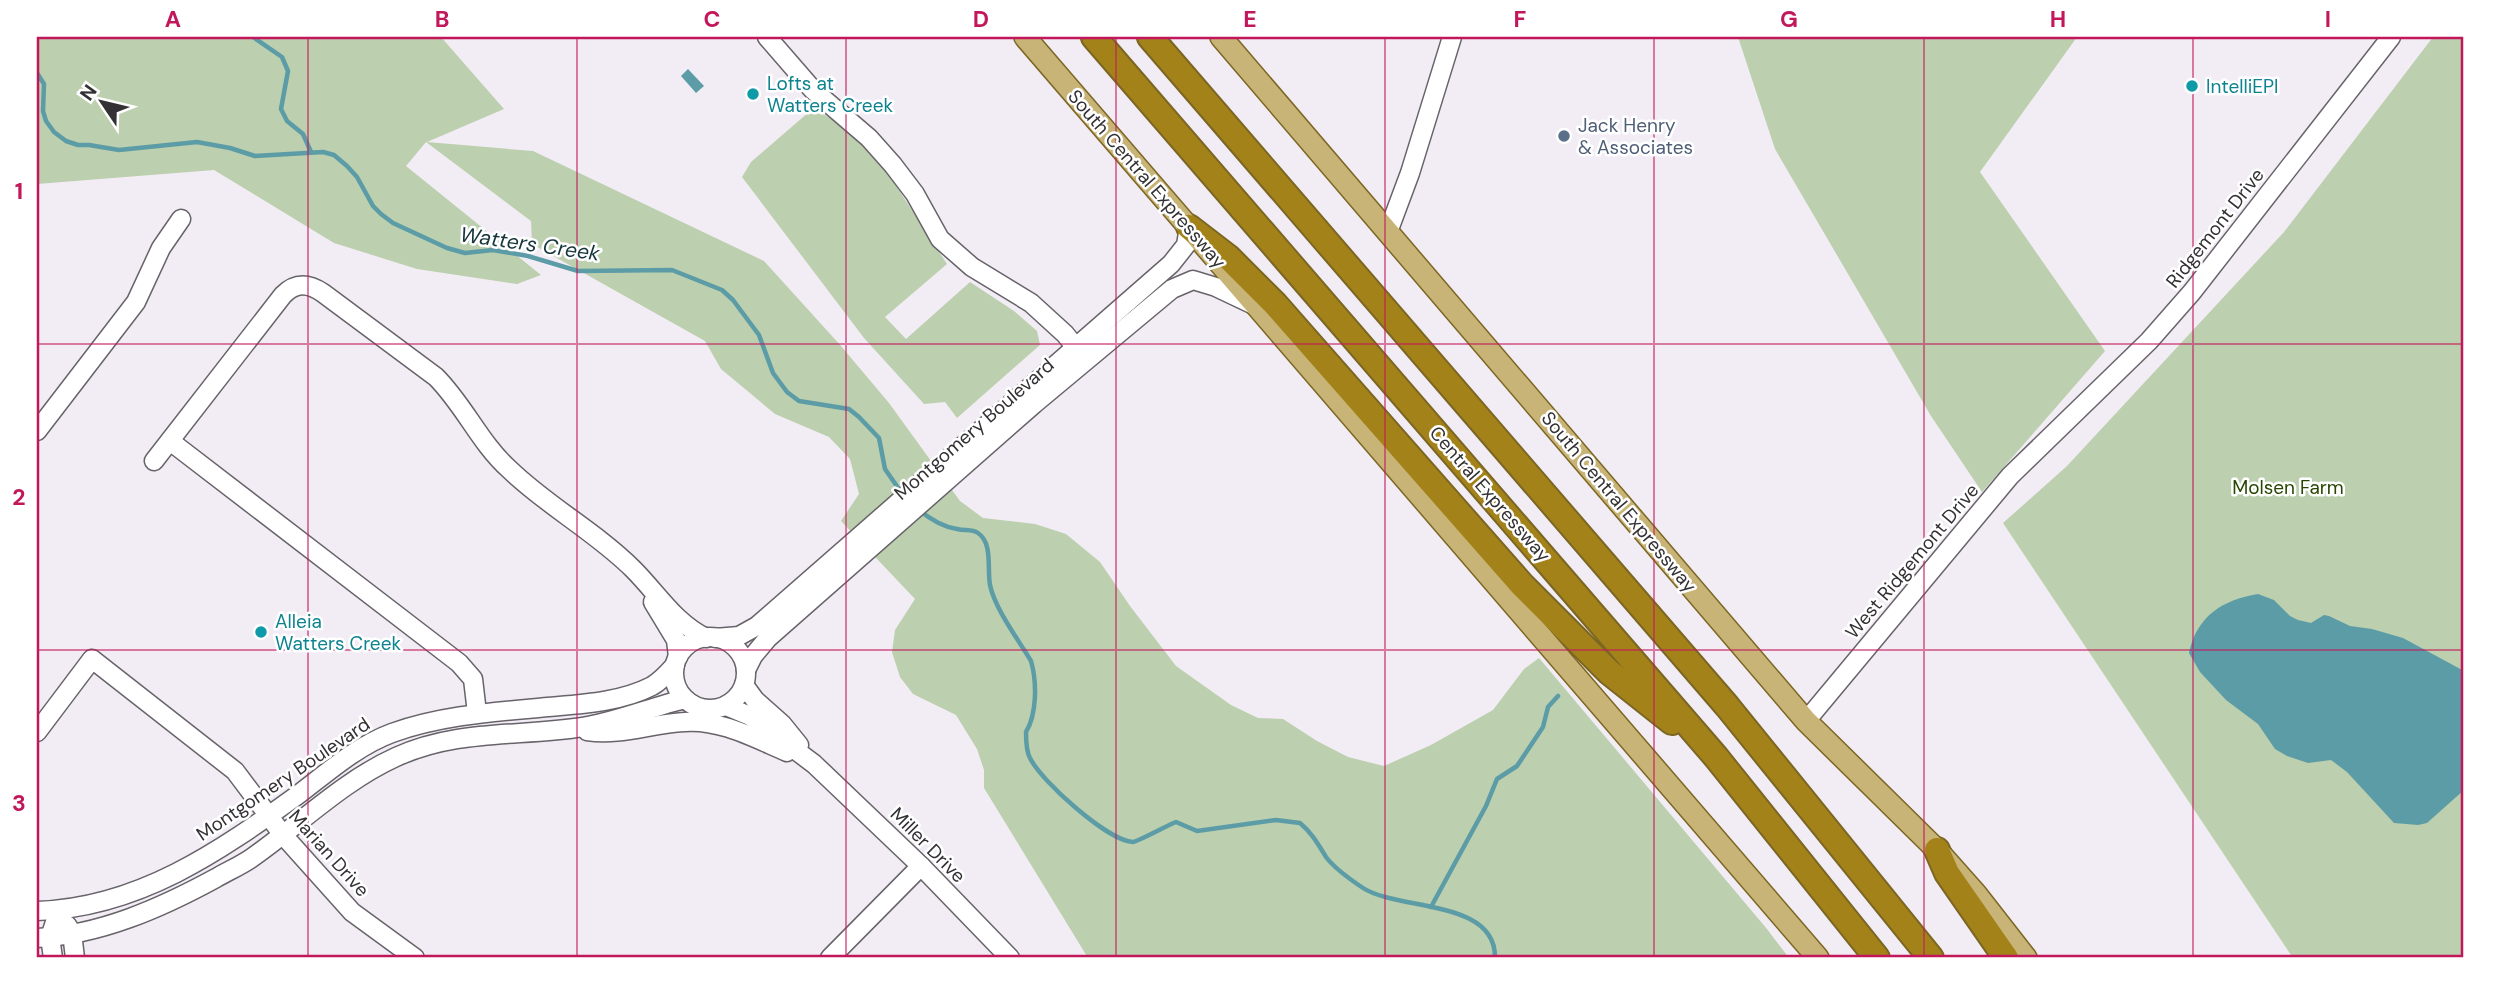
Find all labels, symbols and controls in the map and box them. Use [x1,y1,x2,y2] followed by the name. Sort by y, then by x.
[165,4,181,34] text: A
[435,4,449,34] text: B
[704,4,720,34] text: C
[973,4,989,34] text: D
[1243,4,1257,34] text: E
[1514,4,1527,34] text: F
[1780,4,1798,34] text: G
[2050,4,2066,34] text: H
[2325,4,2331,34] text: I
[66,66,136,136] north arrow
[767,71,893,118] place label: Lofts at Watters Creek
[2206,74,2279,99] place label: IntelliEPI
[2184,78,2200,94] marker: IntelliEPI
[74,80,103,105] text: N
[1062,84,1232,274] street label: South Central Expressway
[745,86,761,102] marker: Lofts at Watters Creek
[1578,113,1693,160] place label: Jack Henry & Associates
[1556,128,1572,144] marker: Jack Henry & Associates
[2160,163,2270,293] street label: Ridgemont Drive
[15,176,23,206] text: 1
[458,220,602,268] water label: Watters Creek
[889,353,1059,505] street label: Montgomery Boulevard
[1536,406,1702,598] street label: South Central Expressway
[1424,421,1556,568] street label: Central Expressway
[2232,475,2344,500] park label: Molsen Farm
[1840,478,1984,644] street label: West Ridgemont Drive
[12,482,26,512] text: 2
[275,609,401,656] place label: Alleia Watters Creek
[253,624,269,640] marker: Alleia Watters Creek
[191,712,375,846] street label: Montgomery Boulevard
[12,788,26,818] text: 3
[885,802,971,888] street label: Miller Drive
[283,804,375,902] street label: Marian Drive

